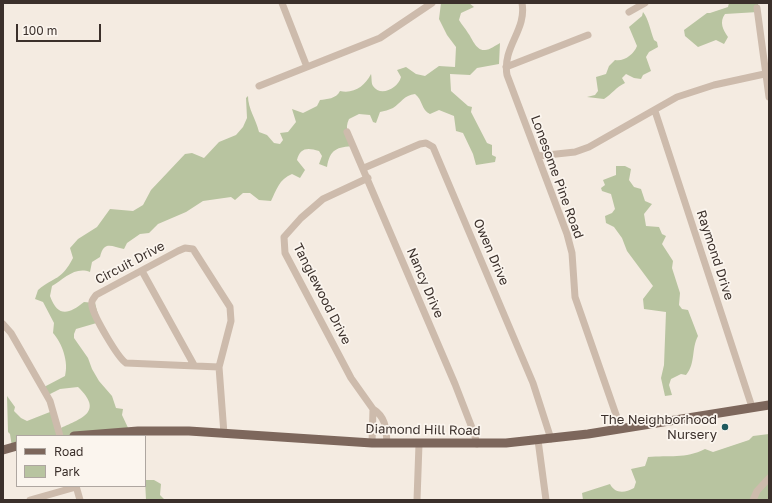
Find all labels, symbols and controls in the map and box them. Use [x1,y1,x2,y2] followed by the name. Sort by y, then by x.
[18,16,103,42] scale bar
[23,23,57,38] text: 100 m
[527,113,587,241] street label: Lonesome Pine Road
[693,208,737,302] street label: Raymond Drive
[470,216,512,288] street label: Owen Drive
[93,238,167,288] street label: Circuit Drive
[290,241,354,347] street label: Tanglewood Drive
[403,246,447,320] street label: Nancy Drive
[601,412,717,443] place label: The Neighborhood Nursery
[365,421,481,439] street label: Diamond Hill Road
[720,422,730,432] marker: The Neighborhood Nursery
[16,435,146,487] legend
[54,444,83,459] text: Road
[54,464,80,479] text: Park

